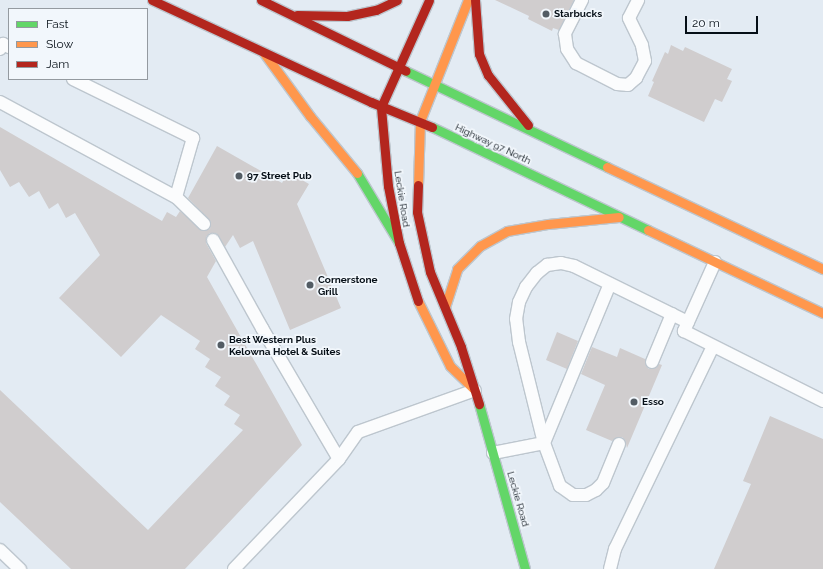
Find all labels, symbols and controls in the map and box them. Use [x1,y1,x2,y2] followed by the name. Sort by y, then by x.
[8,8,148,80] legend
[554,8,602,20] place label: Starbucks
[687,8,760,34] scale bar
[541,9,551,19] marker: Starbucks
[692,16,720,30] text: 20 m
[46,17,69,31] text: Fast
[46,37,73,51] text: Slow
[46,57,69,71] text: Jam
[453,121,533,167] street label: Highway 97 North
[247,170,311,182] place label: 97 Street Pub
[392,170,412,228] street label: Leckie Road
[234,171,244,181] marker: 97 Street Pub
[318,273,377,296] place label: Cornerstone Grill
[305,280,315,290] marker: Cornerstone Grill
[229,333,341,356] place label: Best Western Plus Kelowna Hotel & Suites
[216,340,226,350] marker: Best Western Plus Kelowna Hotel & Suites
[642,396,664,408] place label: Esso
[629,397,639,407] marker: Esso
[504,470,532,528] street label: Leckie Road

